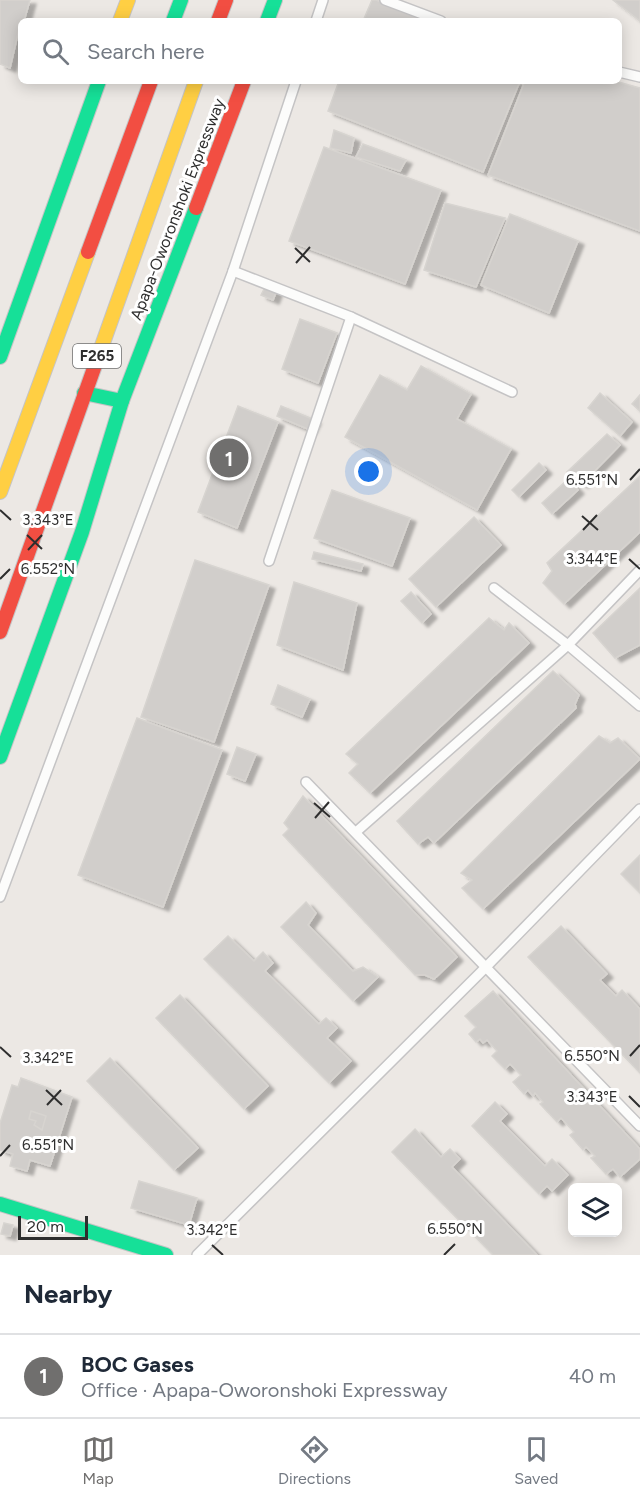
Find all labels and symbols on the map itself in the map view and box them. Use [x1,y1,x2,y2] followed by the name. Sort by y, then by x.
[126,95,229,323] street label: Apapa-Oworonshoki Expressway
[73,344,121,368] road number: F265
[210,436,248,480] pin: 1
[354,457,383,486] your location
[566,471,618,489] text: 6.551°N
[22,511,74,529] text: 3.343°E
[566,550,618,568] text: 3.344°E
[21,560,75,578] text: 6.552°N
[564,1047,620,1065] text: 6.550°N
[22,1049,74,1067] text: 3.342°E
[566,1088,618,1106] text: 3.343°E
[22,1136,74,1154] text: 6.551°N
[18,1213,88,1240] scale bar
[427,1220,483,1238] text: 6.550°N
[186,1221,238,1239] text: 3.342°E

